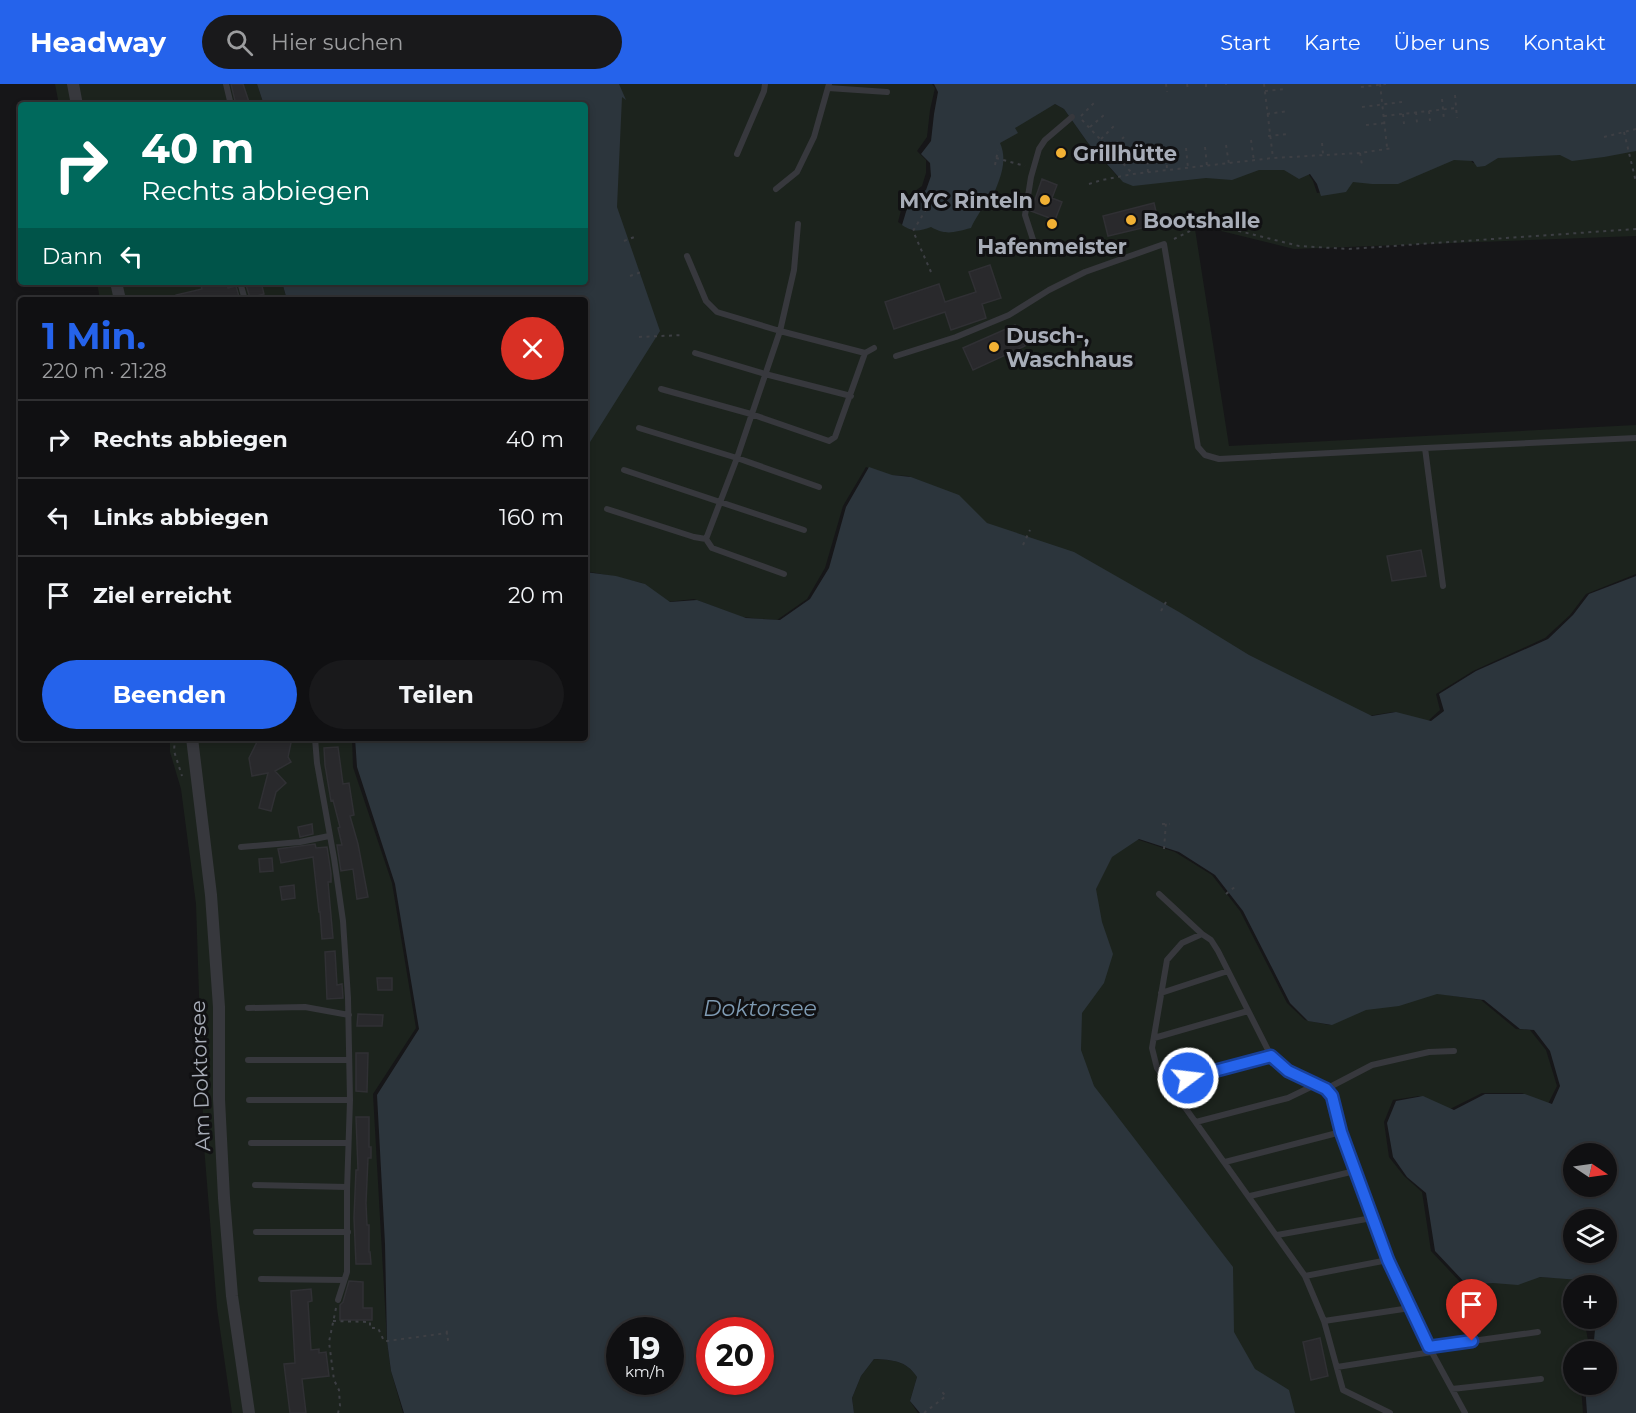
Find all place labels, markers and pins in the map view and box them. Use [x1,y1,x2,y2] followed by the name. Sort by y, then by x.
[1073,141,1177,166] place label: Grillhütte
[1054,146,1068,160] marker: Grillhütte
[899,188,1033,213] place label: MYC Rinteln
[1038,193,1052,207] marker: MYC Rinteln
[1143,208,1260,233] place label: Bootshalle
[1124,213,1138,227] marker: Bootshalle
[1045,217,1059,231] marker: Hafenmeister
[977,234,1127,259] place label: Hafenmeister
[1006,323,1133,372] place label: Dusch-, Waschhaus
[987,340,1001,354] marker: Dusch-, Waschhaus
[1446,1279,1497,1341] pin

